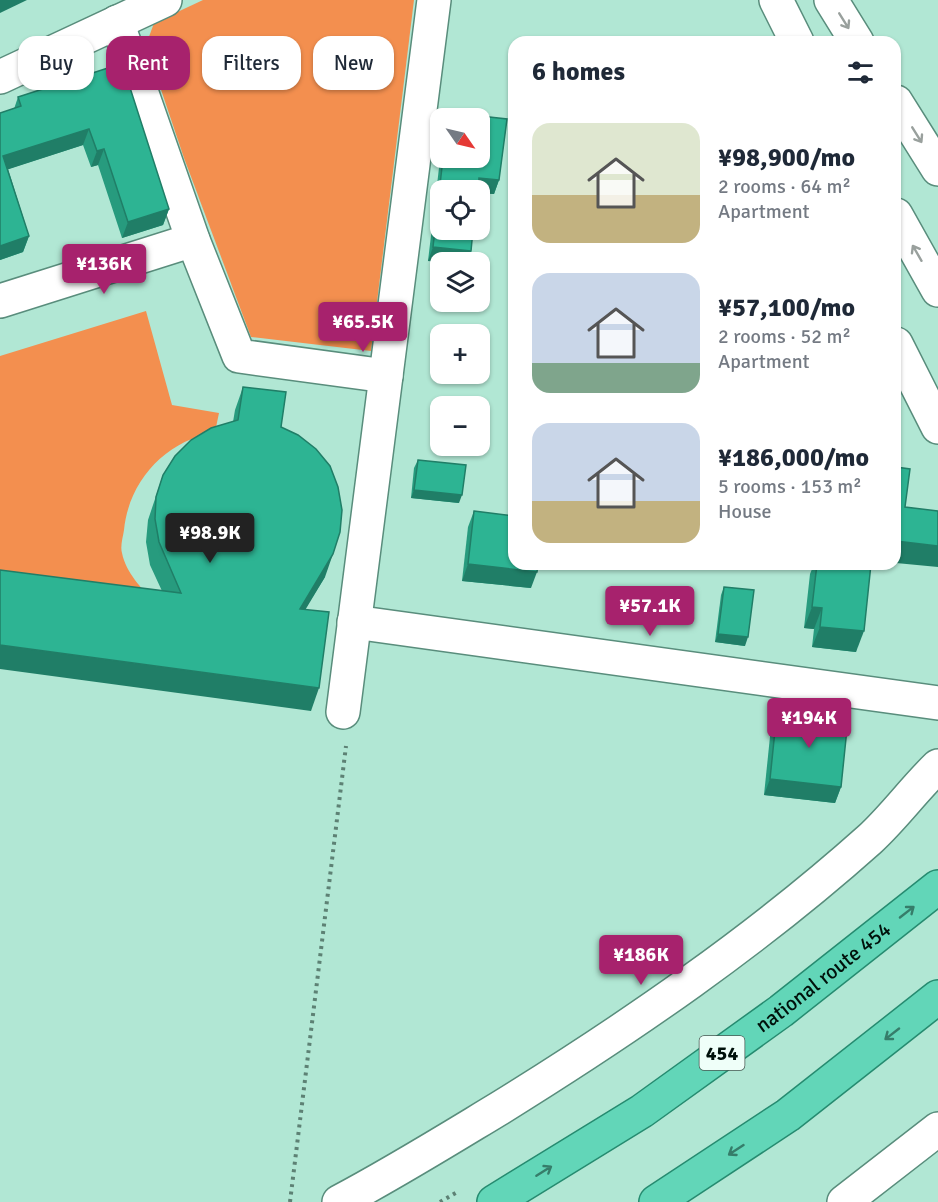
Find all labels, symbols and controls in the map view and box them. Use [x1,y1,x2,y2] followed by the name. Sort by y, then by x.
[838,12,850,29] one-way arrow
[18,36,94,90] chip: Buy
[106,36,190,90] chip: Rent
[202,36,301,90] chip: Filters
[313,36,394,90] chip: New
[532,56,625,88] text: 6 homes
[844,56,877,89] icon: filters
[430,108,490,168] north arrow
[430,108,490,456] map controls
[911,126,923,143] one-way arrow
[718,142,855,174] text: ¥98,900/mo
[580,147,652,219] icon: home
[718,174,851,199] text: 2 rooms · 64 m²
[430,180,490,240] button: locate
[718,199,810,224] text: Apartment
[62,244,146,295] pin: ¥136K
[911,244,922,262] one-way arrow
[76,251,132,276] text: ¥136K
[430,252,490,312] button: layers
[718,292,855,324] text: ¥57,100/mo
[580,297,652,369] icon: home
[314,302,412,353] pin: ¥65.5K
[332,309,394,334] text: ¥65.5K
[430,324,490,384] button: +
[718,324,851,349] text: 2 rooms · 52 m²
[718,349,810,374] text: Apartment
[430,396,490,456] button: −
[718,442,869,474] text: ¥186,000/mo
[580,447,652,519] icon: home
[718,474,862,499] text: 5 rooms · 153 m²
[718,499,772,524] text: House
[161,513,259,564] pin: ¥98.9K
[179,520,241,545] text: ¥98.9K
[601,586,699,637] pin: ¥57.1K
[619,593,681,618] text: ¥57.1K
[767,698,851,749] pin: ¥194K
[781,705,837,730] text: ¥194K
[899,905,915,918] one-way arrow
[750,916,896,1038] street label: national route 454
[599,935,683,986] pin: ¥186K
[613,942,669,967] text: ¥186K
[884,1027,900,1040] one-way arrow
[700,1036,744,1070] road number: 454
[727,1143,744,1156] one-way arrow
[535,1165,552,1177] one-way arrow

